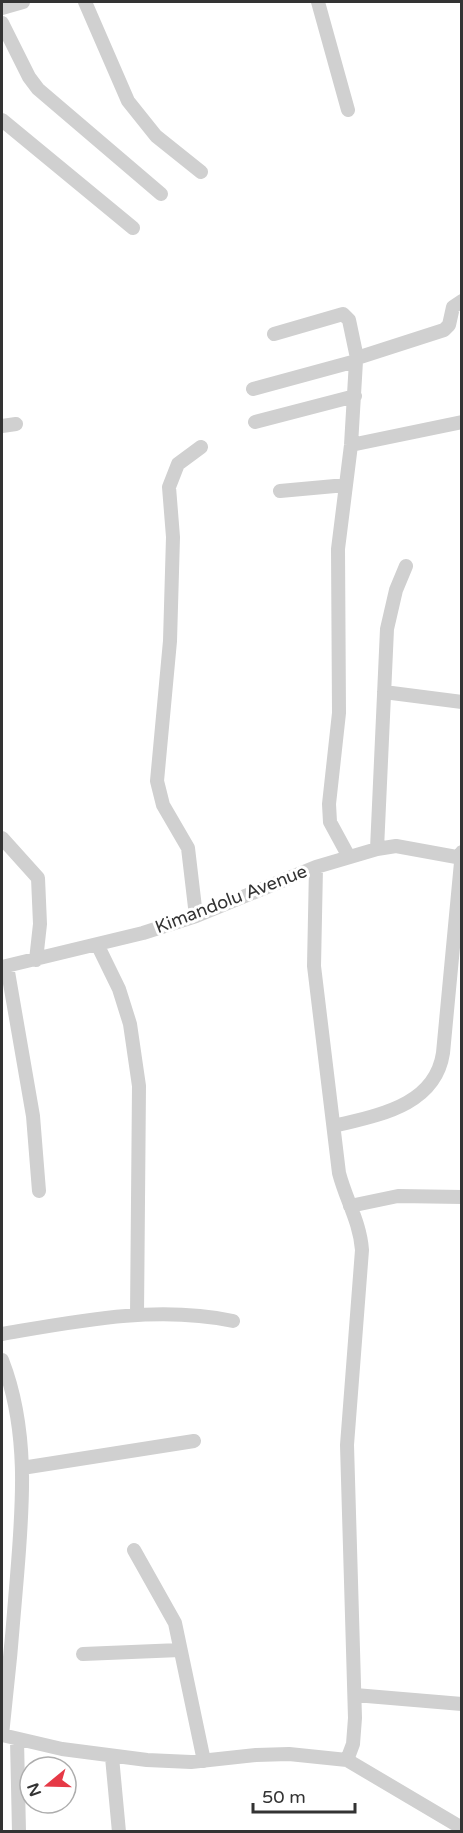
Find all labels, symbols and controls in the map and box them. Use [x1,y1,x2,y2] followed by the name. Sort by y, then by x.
[152,860,310,938] street label: Kimandolu Avenue
[18,1755,78,1815] north arrow
[253,1776,355,1814] scale bar
[23,1780,46,1799] text: N
[262,1786,306,1808] text: 50 m

